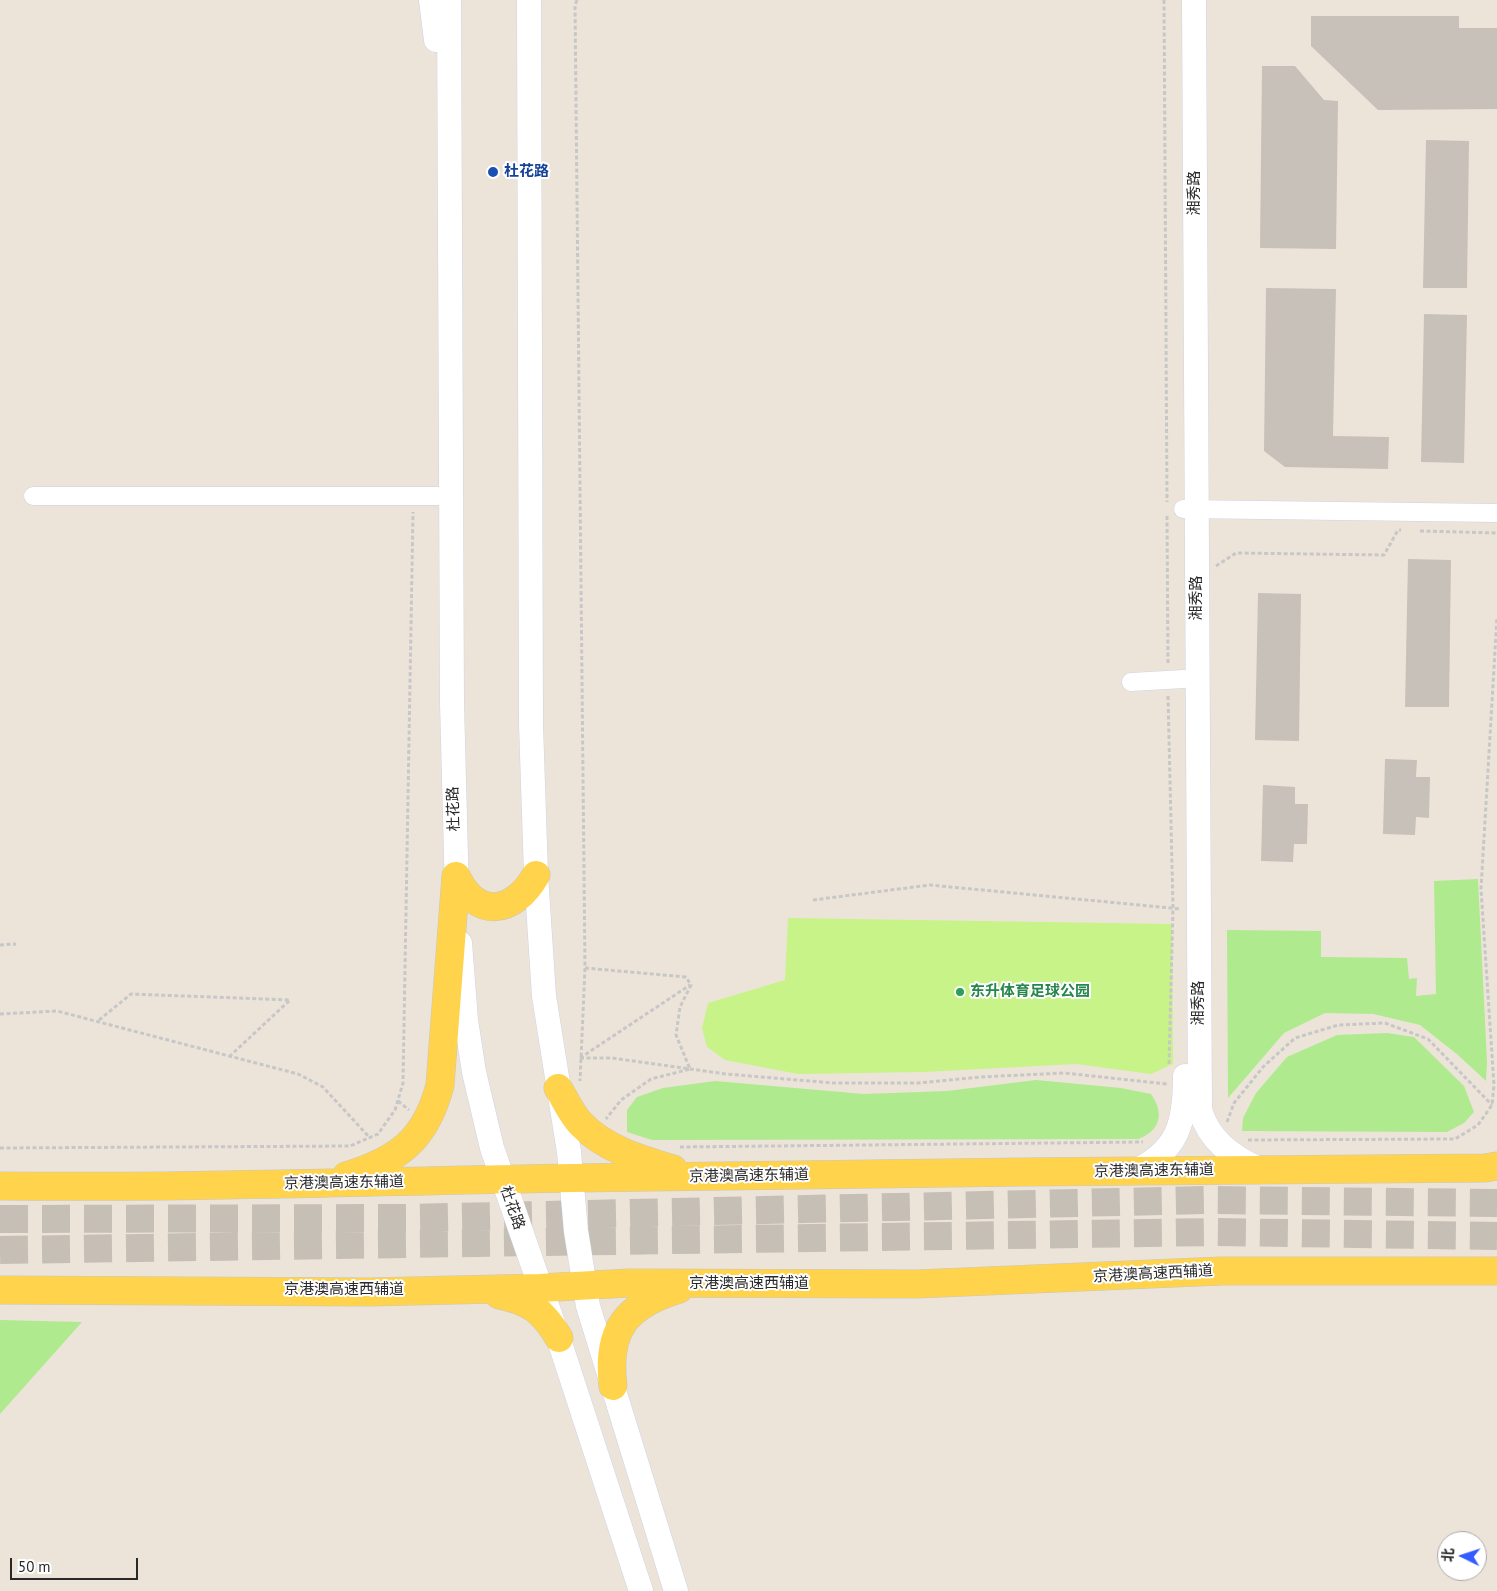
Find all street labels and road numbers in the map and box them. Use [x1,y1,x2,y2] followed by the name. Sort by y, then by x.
[1186,171,1204,215] street label: 湘秀路
[1188,576,1206,620] street label: 湘秀路
[444,786,464,832] street label: 杜花路
[1190,981,1208,1025] street label: 湘秀路
[1094,1161,1214,1181] street label: 京港澳高速东辅道
[689,1166,809,1186] street label: 京港澳高速东辅道
[284,1173,404,1193] street label: 京港澳高速东辅道
[496,1184,528,1232] street label: 杜花路
[1093,1262,1213,1286] street label: 京港澳高速西辅道
[689,1275,809,1293] street label: 京港澳高速西辅道
[284,1281,404,1299] street label: 京港澳高速西辅道

